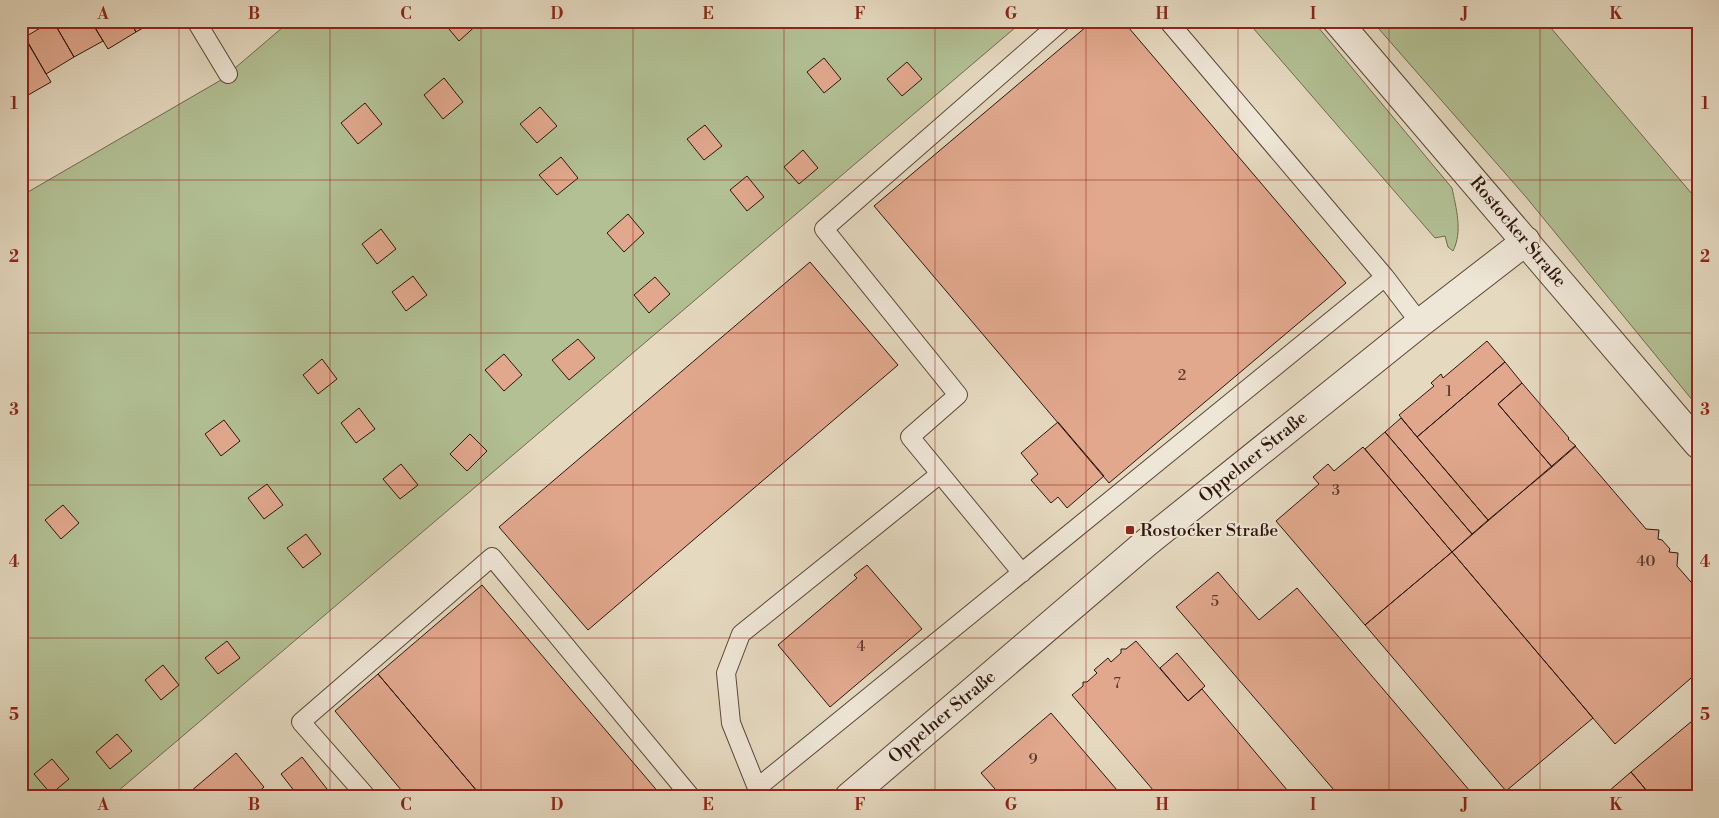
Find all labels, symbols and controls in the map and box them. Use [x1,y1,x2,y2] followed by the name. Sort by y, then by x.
[96,4,109,24] text: A
[248,4,260,24] text: B
[400,4,412,24] text: C
[551,4,564,24] text: D
[702,4,714,24] text: E
[854,4,866,24] text: F
[1005,4,1018,24] text: G
[1155,4,1169,24] text: H
[1310,4,1316,24] text: I
[1460,4,1468,24] text: J
[1610,4,1624,24] text: K
[10,94,18,114] text: 1
[1701,94,1709,114] text: 1
[1465,172,1571,292] street label: Rostocker Straße
[9,247,19,267] text: 2
[1700,247,1710,267] text: 2
[1178,366,1186,385] house number: 2
[1446,382,1453,401] house number: 1
[9,400,19,420] text: 3
[1700,400,1710,420] text: 3
[1194,406,1312,508] street label: Oppelner Straße
[1332,481,1340,500] house number: 3
[1140,519,1278,542] place label: Rostocker Straße
[1124,524,1136,536] marker: Rostocker Straße
[9,552,20,572] text: 4
[1637,552,1655,571] house number: 40
[1700,552,1711,572] text: 4
[1211,592,1219,611] house number: 5
[857,637,866,656] house number: 4
[884,665,1000,769] street label: Oppelner Straße
[1113,674,1121,693] house number: 7
[9,705,19,725] text: 5
[1700,705,1710,725] text: 5
[1028,750,1038,769] house number: 9
[96,795,109,815] text: A
[248,795,260,815] text: B
[400,795,412,815] text: C
[551,795,564,815] text: D
[702,795,714,815] text: E
[854,795,866,815] text: F
[1005,795,1018,815] text: G
[1155,795,1169,815] text: H
[1310,795,1316,815] text: I
[1460,795,1468,815] text: J
[1610,795,1624,815] text: K

